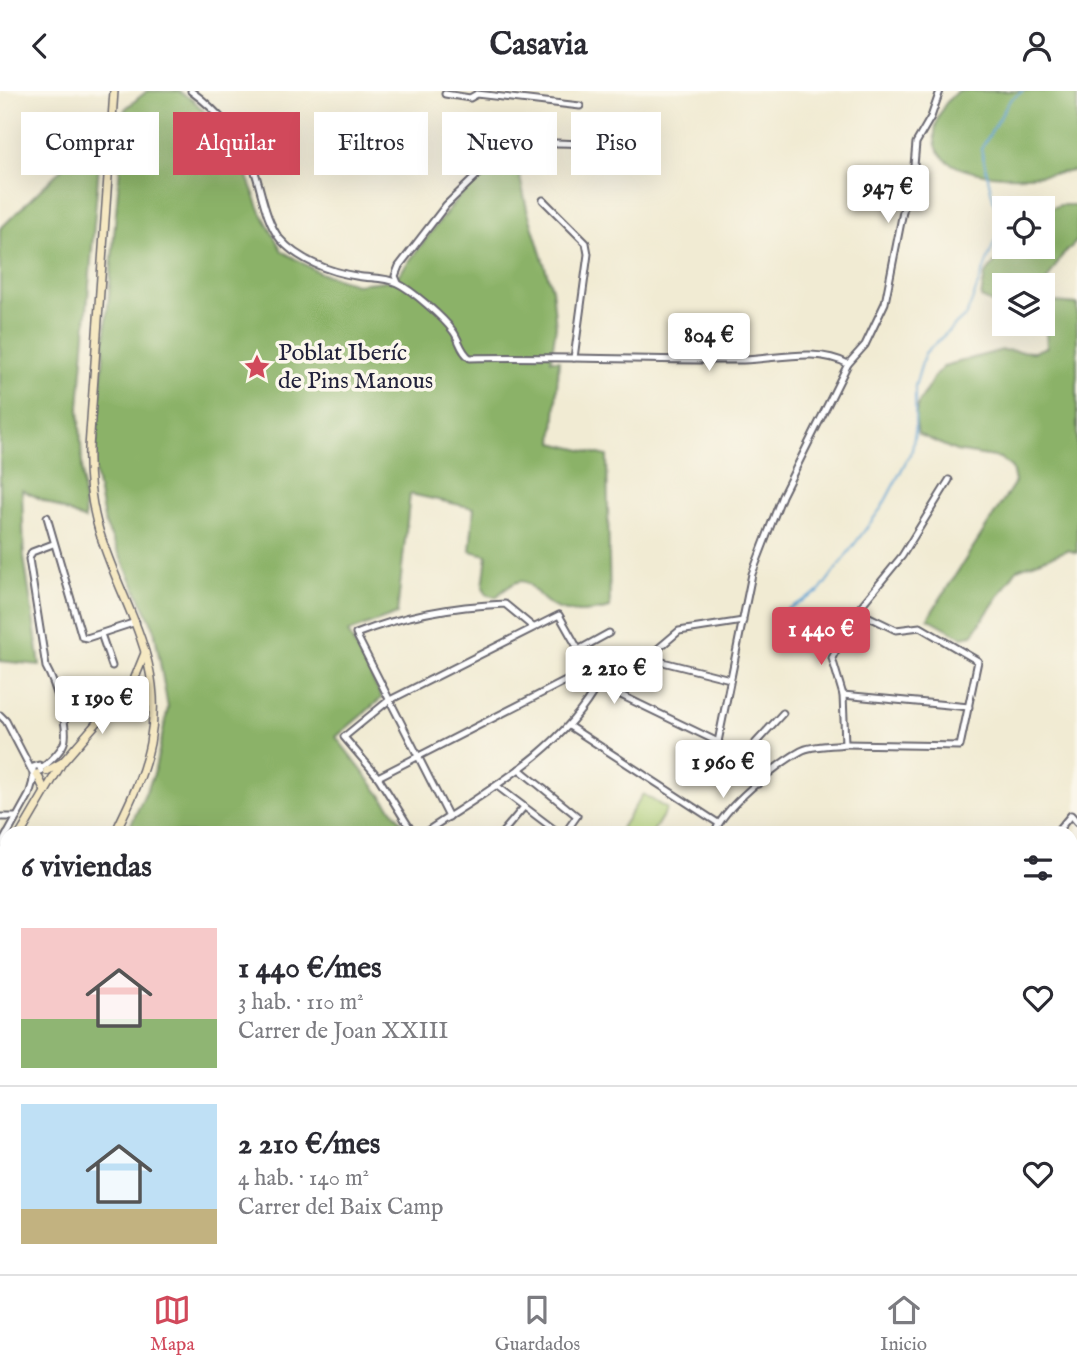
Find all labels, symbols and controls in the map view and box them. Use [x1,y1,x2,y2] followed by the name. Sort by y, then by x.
[489,25,588,66] text: Casavia
[21,27,59,65] icon: back
[1018,27,1056,65] icon: person
[21,112,159,175] chip: Comprar
[173,112,300,175] chip: Alquilar
[314,112,428,175] chip: Filtros
[442,112,557,175] chip: Nuevo
[571,112,661,175] chip: Piso
[839,165,937,225] pin: 947 €
[863,173,913,202] text: 947 €
[992,196,1055,336] map controls
[992,196,1055,259] button: locate
[992,273,1055,336] button: layers
[660,313,758,373] pin: 804 €
[684,321,734,350] text: 804 €
[278,338,433,397] place label: Poblat Iberíc de Pins Manous
[242,352,272,382] place icon: Poblat Iberíc de Pins Manous
[756,607,886,667] pin: 1 440 €
[788,615,854,644] text: 1 440 €
[549,647,679,706] pin: 2 210 €
[582,654,646,683] text: 2 210 €
[37,677,167,736] pin: 1 190 €
[71,684,133,713] text: 1 190 €
[658,741,788,800] pin: 1 960 €
[691,748,755,777] text: 1 960 €
[21,849,152,887] text: 6 viviendas
[1019,849,1057,887] icon: filters
[238,950,382,988] text: 1 440 €/mes
[77,956,161,1040] icon: home
[1019,979,1057,1017] icon: heart
[238,988,364,1017] text: 3 hab. · 110 m²
[238,1017,448,1046] text: Carrer de Joan XXIII
[238,1126,380,1164] text: 2 210 €/mes
[77,1132,161,1216] icon: home
[1019,1155,1057,1193] icon: heart
[238,1164,369,1193] text: 4 hab. · 140 m²
[238,1193,444,1222] text: Carrer del Baix Camp
[150,1291,195,1357] tab: Mapa
[495,1291,580,1357] tab: Guardados
[880,1291,927,1357] tab: Inicio

